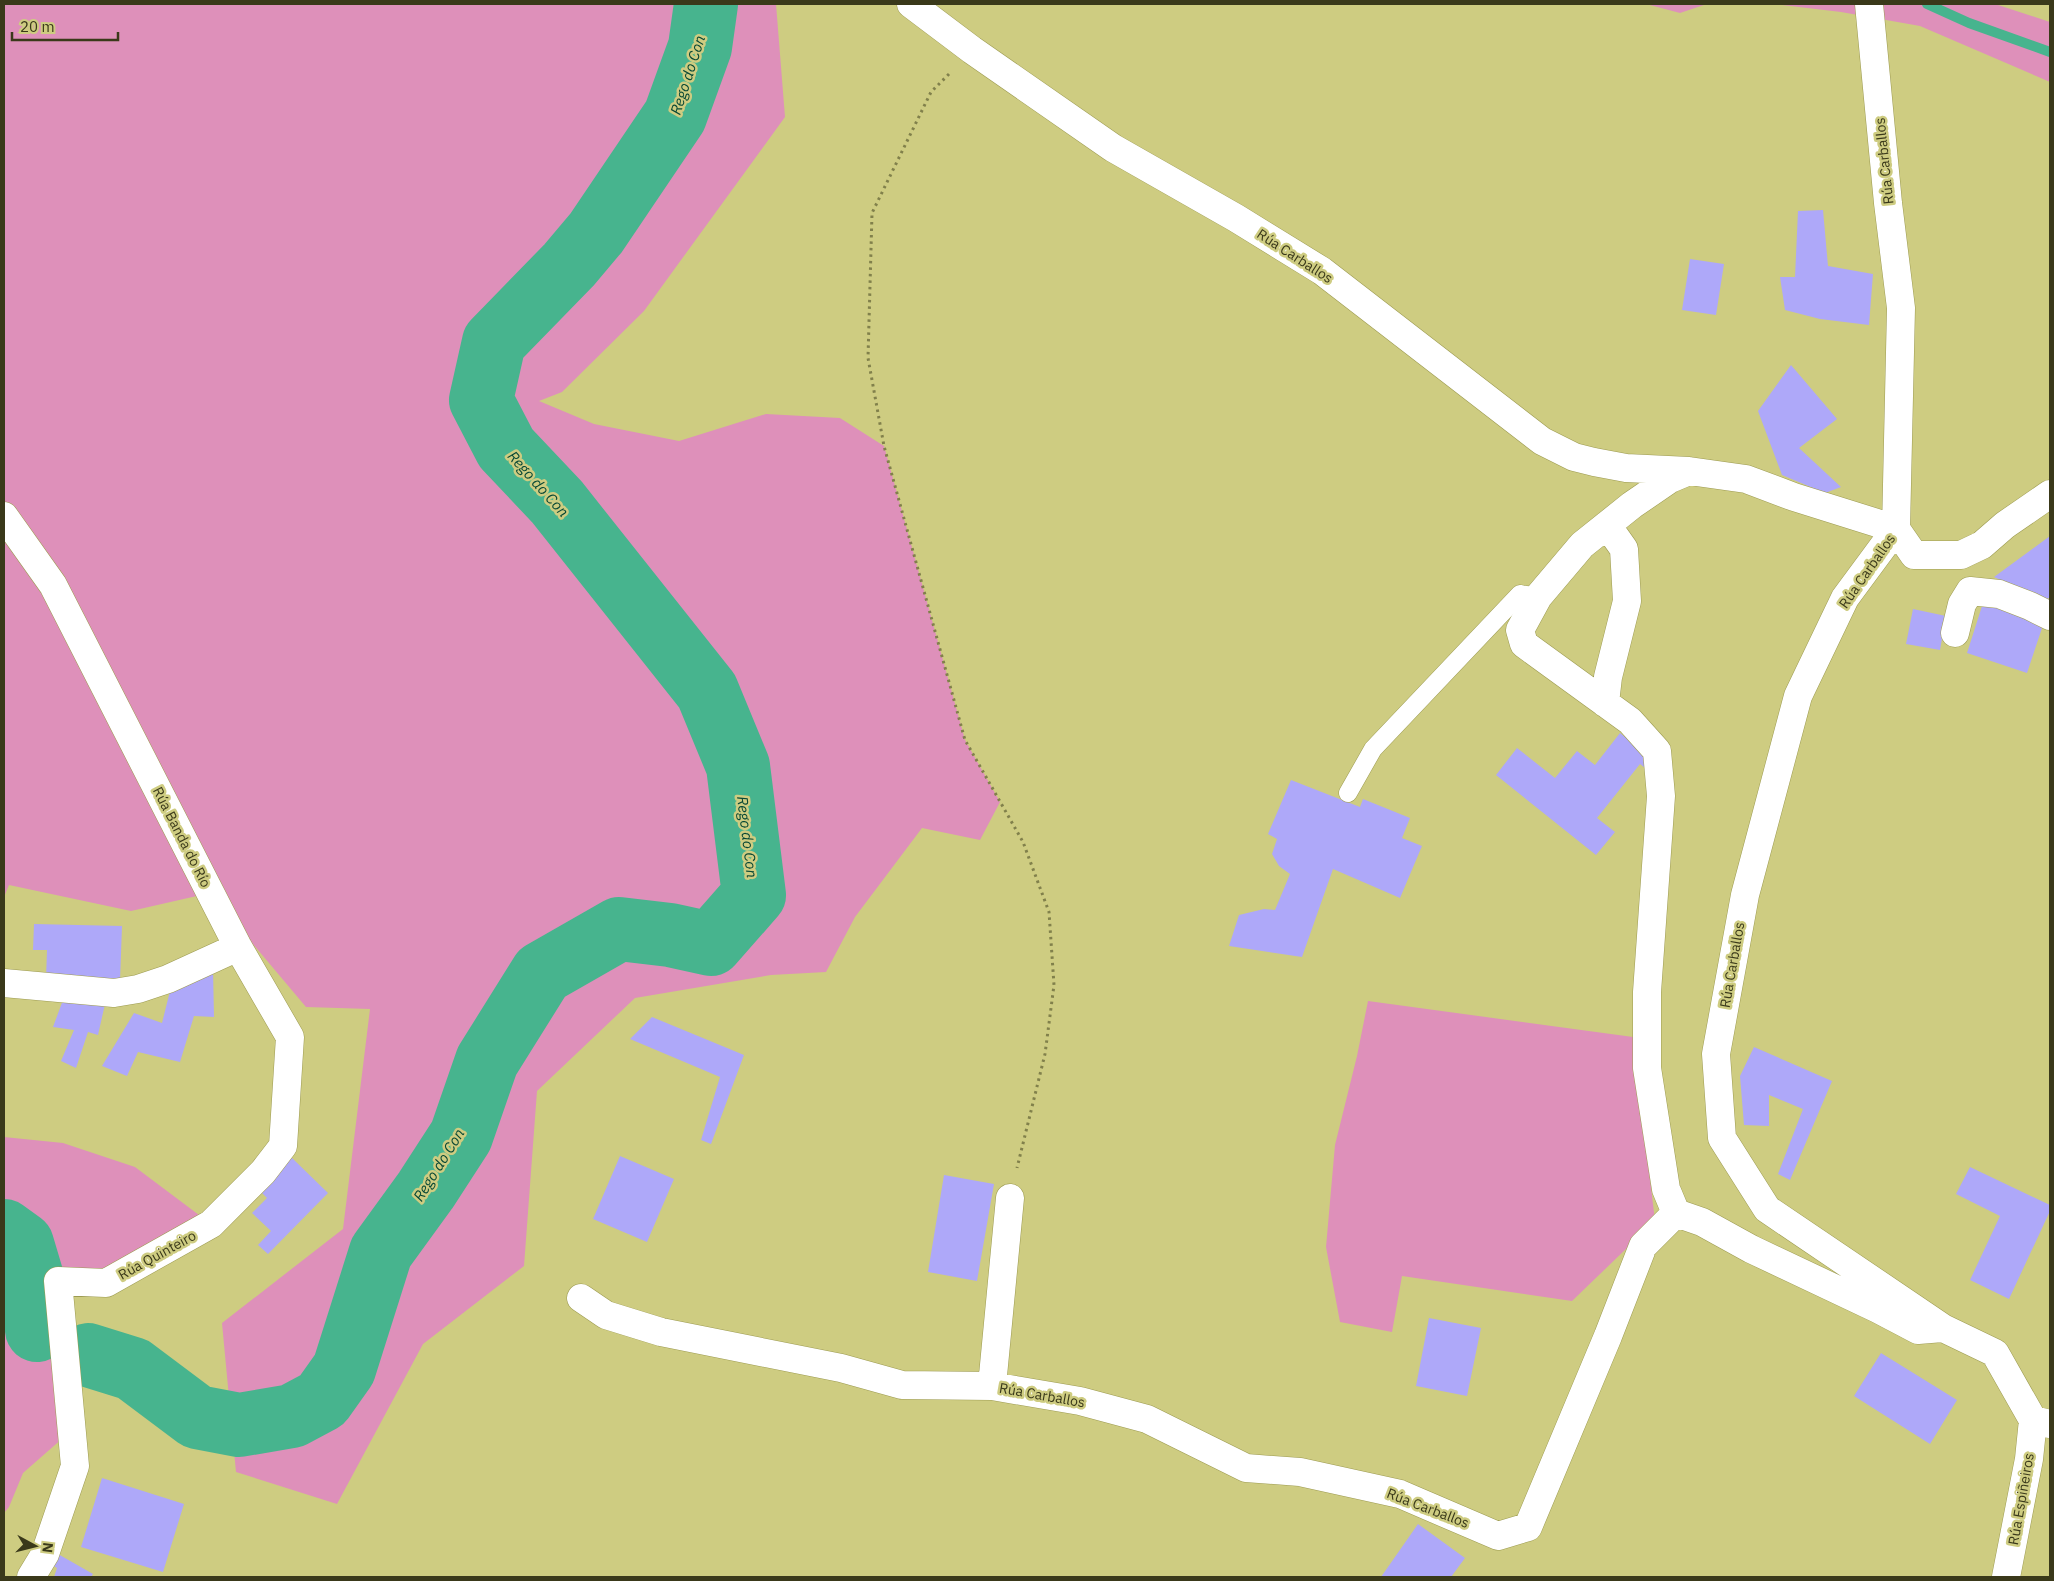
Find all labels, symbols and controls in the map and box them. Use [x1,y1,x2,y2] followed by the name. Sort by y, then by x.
[12,10,119,42] scale bar
[20,17,55,36] text: 20 m
[666,33,709,117] water label: Rego do Con
[1870,117,1897,205] street label: Rúa Carballos
[1254,225,1336,287] street label: Rúa Carballos
[504,447,573,521] water label: Rego do Con
[1835,530,1899,612] street label: Rúa Carballos
[149,784,215,891] street label: Rúa Banda do Río
[733,795,762,879] water label: Rego do Con
[1716,921,1748,1009] street label: Rúa Carballos
[409,1125,468,1205] water label: Rego do Con
[115,1226,199,1284] street label: Rúa Quinteiro
[998,1379,1086,1411] street label: Rúa Carballos
[2004,1451,2038,1546] street label: Rúa Espiñeiros
[1384,1484,1472,1532] street label: Rúa Carballos
[10,1521,60,1571] north arrow
[38,1541,57,1554] text: N

